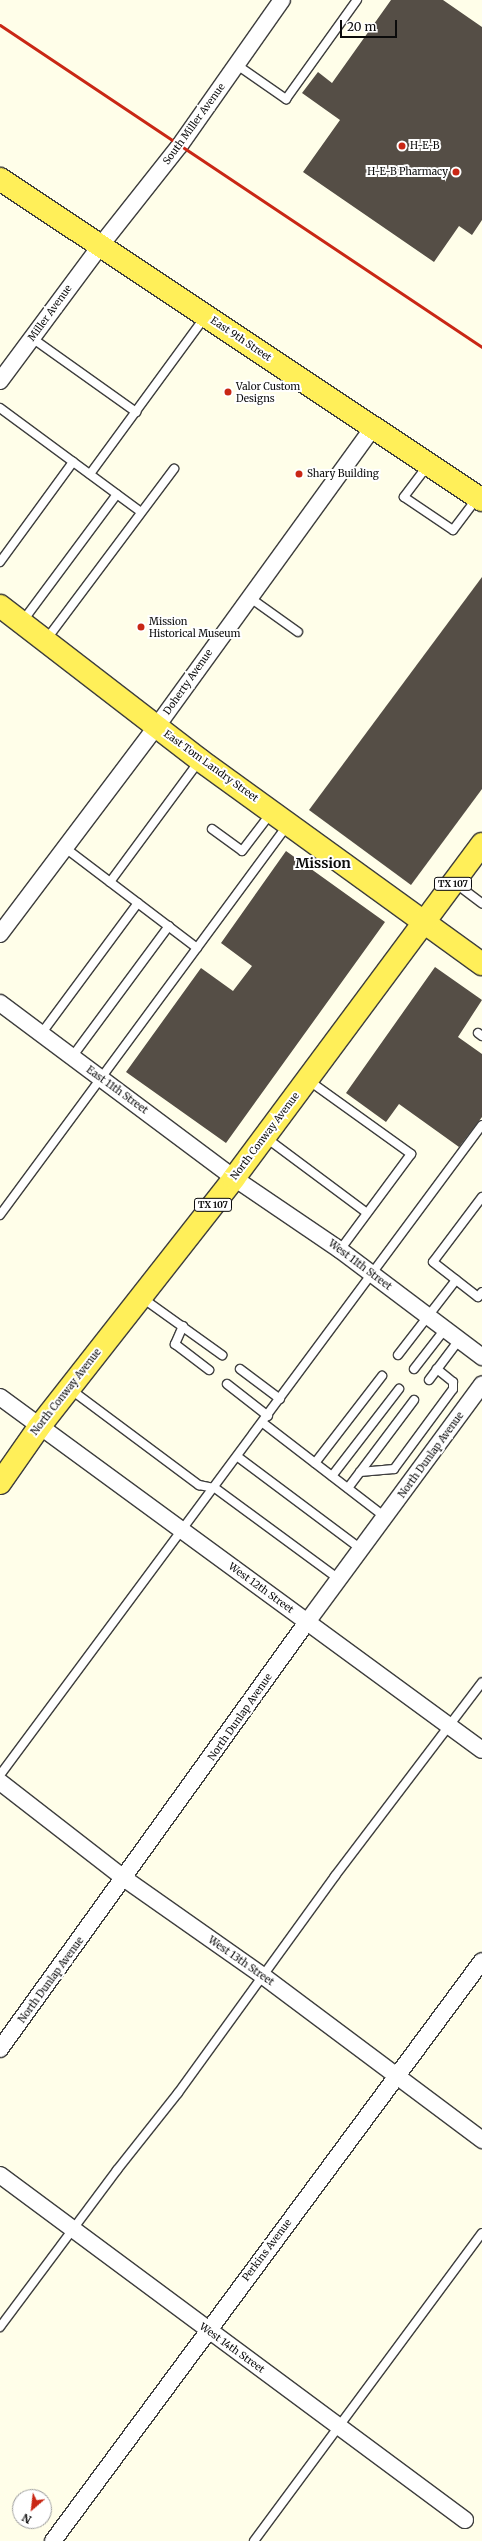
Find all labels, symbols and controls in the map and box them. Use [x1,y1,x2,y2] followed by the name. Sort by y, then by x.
[342,12,399,38] scale bar
[347,19,376,34] text: 20 m
[161,81,227,167] street label: South Miller Avenue
[410,140,439,152] place label: H-E-B
[397,141,407,151] marker: H-E-B
[367,166,448,178] place label: H-E-B Pharmacy
[451,167,461,177] marker: H-E-B Pharmacy
[26,283,74,343] street label: Miller Avenue
[208,314,274,364] street label: East 9th Street
[236,380,300,404] place label: Valor Custom Designs
[223,387,233,397] marker: Valor Custom Designs
[307,468,379,480] place label: Shary Building
[294,469,304,479] marker: Shary Building
[149,615,240,638] place label: Mission Historical Museum
[136,622,146,632] marker: Mission Historical Museum
[161,647,215,717] street label: Doherty Avenue
[161,728,261,804] street label: East Tom Landry Street
[295,855,351,871] district label: Mission
[433,877,473,891] road number: TX 107
[84,1064,150,1116] street label: East 11th Street
[228,1090,302,1182] street label: North Conway Avenue
[193,1198,233,1212] road number: TX 107
[326,1237,394,1293] street label: West 11th Street
[29,1346,103,1438] street label: North Conway Avenue
[396,1410,466,1500] street label: North Dunlap Avenue
[226,1560,296,1616] street label: West 12th Street
[205,1671,275,1763] street label: North Dunlap Avenue
[206,1934,276,1988] street label: West 13th Street
[16,1935,86,2025] street label: North Dunlap Avenue
[240,2217,294,2283] street label: Perkins Avenue
[197,2320,267,2376] street label: West 14th Street
[12,2489,52,2529] north arrow
[20,2510,34,2527] text: N

